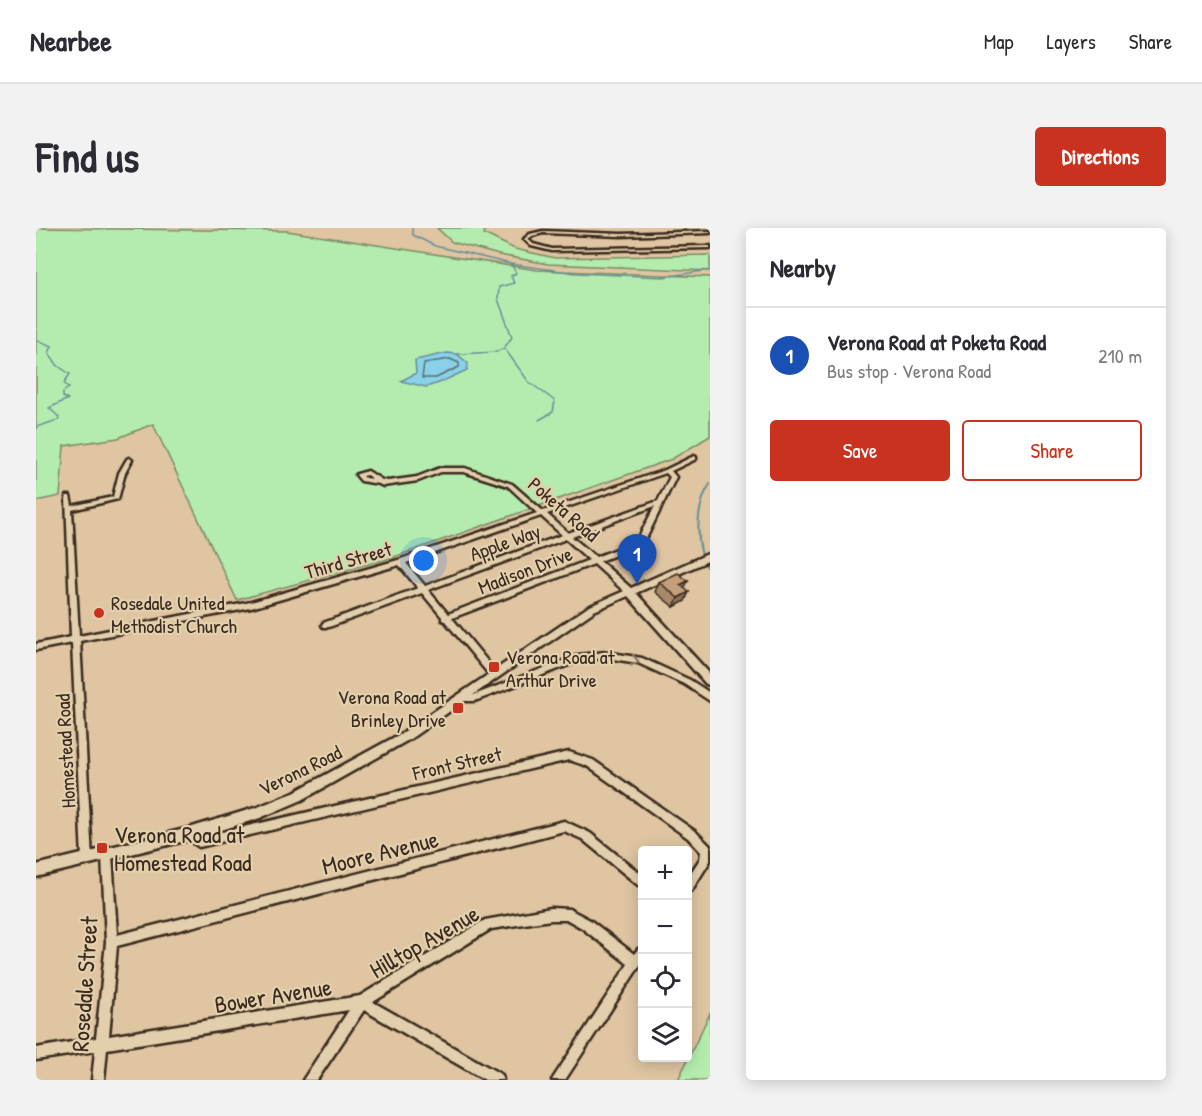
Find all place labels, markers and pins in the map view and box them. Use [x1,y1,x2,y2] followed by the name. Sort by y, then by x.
[618,534,656,584] pin: 1
[111,589,237,639] place label: Rosedale United Methodist Church
[92,606,106,620] marker: Rosedale United Methodist Church
[506,643,616,693] place label: Verona Road at Arthur Drive
[487,660,501,674] marker: Verona Road at Arthur Drive
[337,683,447,733] place label: Verona Road at Brinley Drive
[451,701,465,715] marker: Verona Road at Brinley Drive
[114,818,251,878] place label: Verona Road at Homestead Road
[95,841,109,855] marker: Verona Road at Homestead Road

